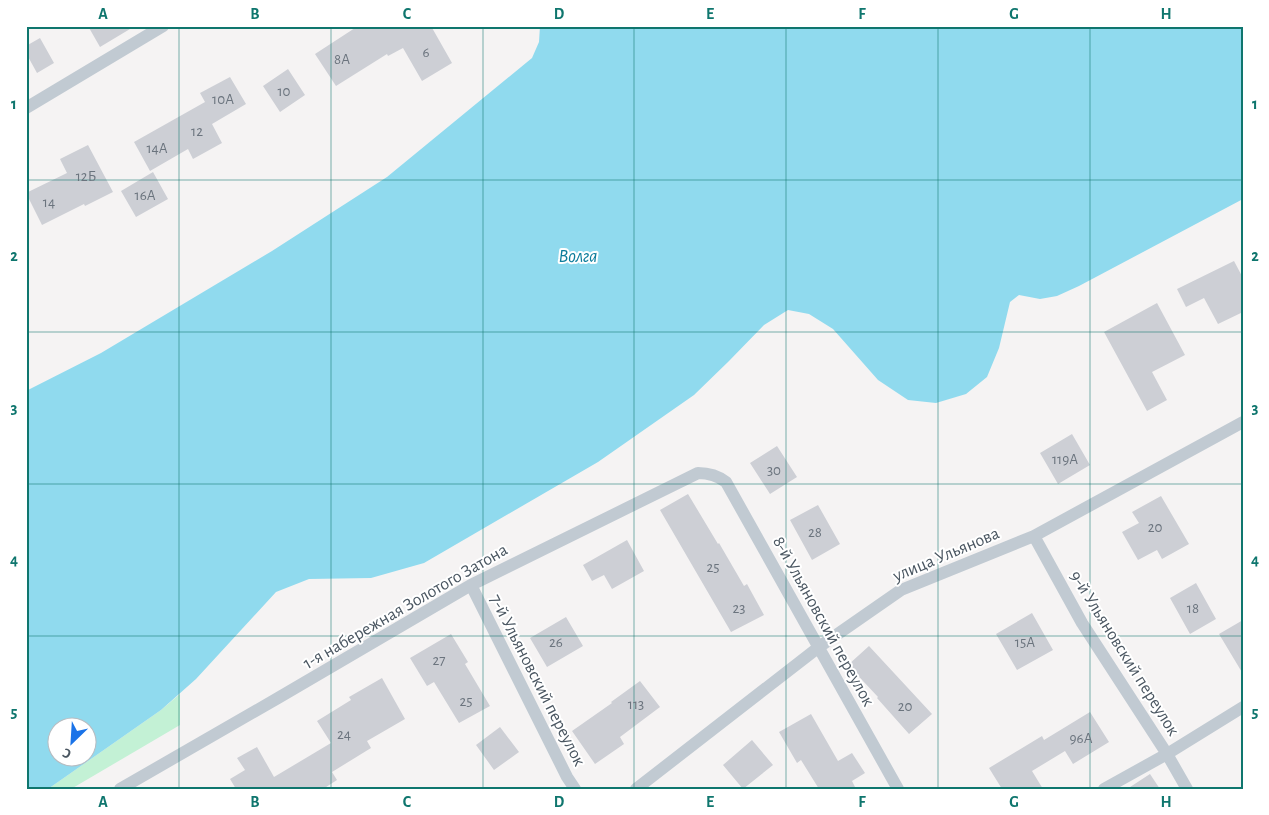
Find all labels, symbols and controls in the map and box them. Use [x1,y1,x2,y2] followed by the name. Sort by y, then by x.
[98,6,108,22] text: A
[250,6,260,22] text: B
[403,6,412,22] text: C
[554,6,565,22] text: D
[706,6,714,22] text: E
[858,6,866,22] text: F
[1009,6,1019,22] text: G
[1160,6,1172,22] text: H
[422,45,430,60] house number: 6
[334,52,350,67] house number: 8А
[277,84,291,99] house number: 10
[212,92,234,107] house number: 10А
[11,96,17,112] text: 1
[1252,96,1258,112] text: 1
[191,124,203,139] house number: 12
[146,141,168,156] house number: 14А
[76,169,96,184] house number: 12Б
[134,188,156,203] house number: 16А
[43,195,55,210] house number: 14
[559,247,598,266] water label: Волга
[10,248,18,264] text: 2
[1251,248,1259,264] text: 2
[11,400,18,416] text: 3
[1252,400,1259,416] text: 3
[1052,452,1078,467] house number: 119А
[767,463,781,478] house number: 30
[1148,520,1162,535] house number: 20
[890,524,1002,586] street label: улица Ульянова
[808,525,822,540] house number: 28
[769,534,878,710] street label: 8-й Ульяновский переулок
[300,540,511,673] street label: 1-я набережная Золотого Затона
[10,552,18,568] text: 4
[1251,552,1259,568] text: 4
[706,560,720,575] house number: 25
[1066,568,1183,740] street label: 9-й Ульяновский переулок
[486,592,589,770] street label: 7-й Ульяновский переулок
[732,601,746,616] house number: 23
[1187,601,1199,616] house number: 18
[549,635,563,650] house number: 26
[1015,635,1035,650] house number: 15А
[432,653,446,668] house number: 27
[459,694,473,709] house number: 25
[628,697,644,712] house number: 113
[898,699,912,714] house number: 20
[11,704,18,720] text: 5
[1252,704,1259,720] text: 5
[48,718,98,768] north arrow
[337,727,351,742] house number: 24
[1070,731,1093,746] house number: 96А
[60,745,73,761] text: С
[98,794,108,810] text: A
[250,794,260,810] text: B
[403,794,412,810] text: C
[554,794,565,810] text: D
[706,794,714,810] text: E
[858,794,866,810] text: F
[1009,794,1019,810] text: G
[1160,794,1172,810] text: H

